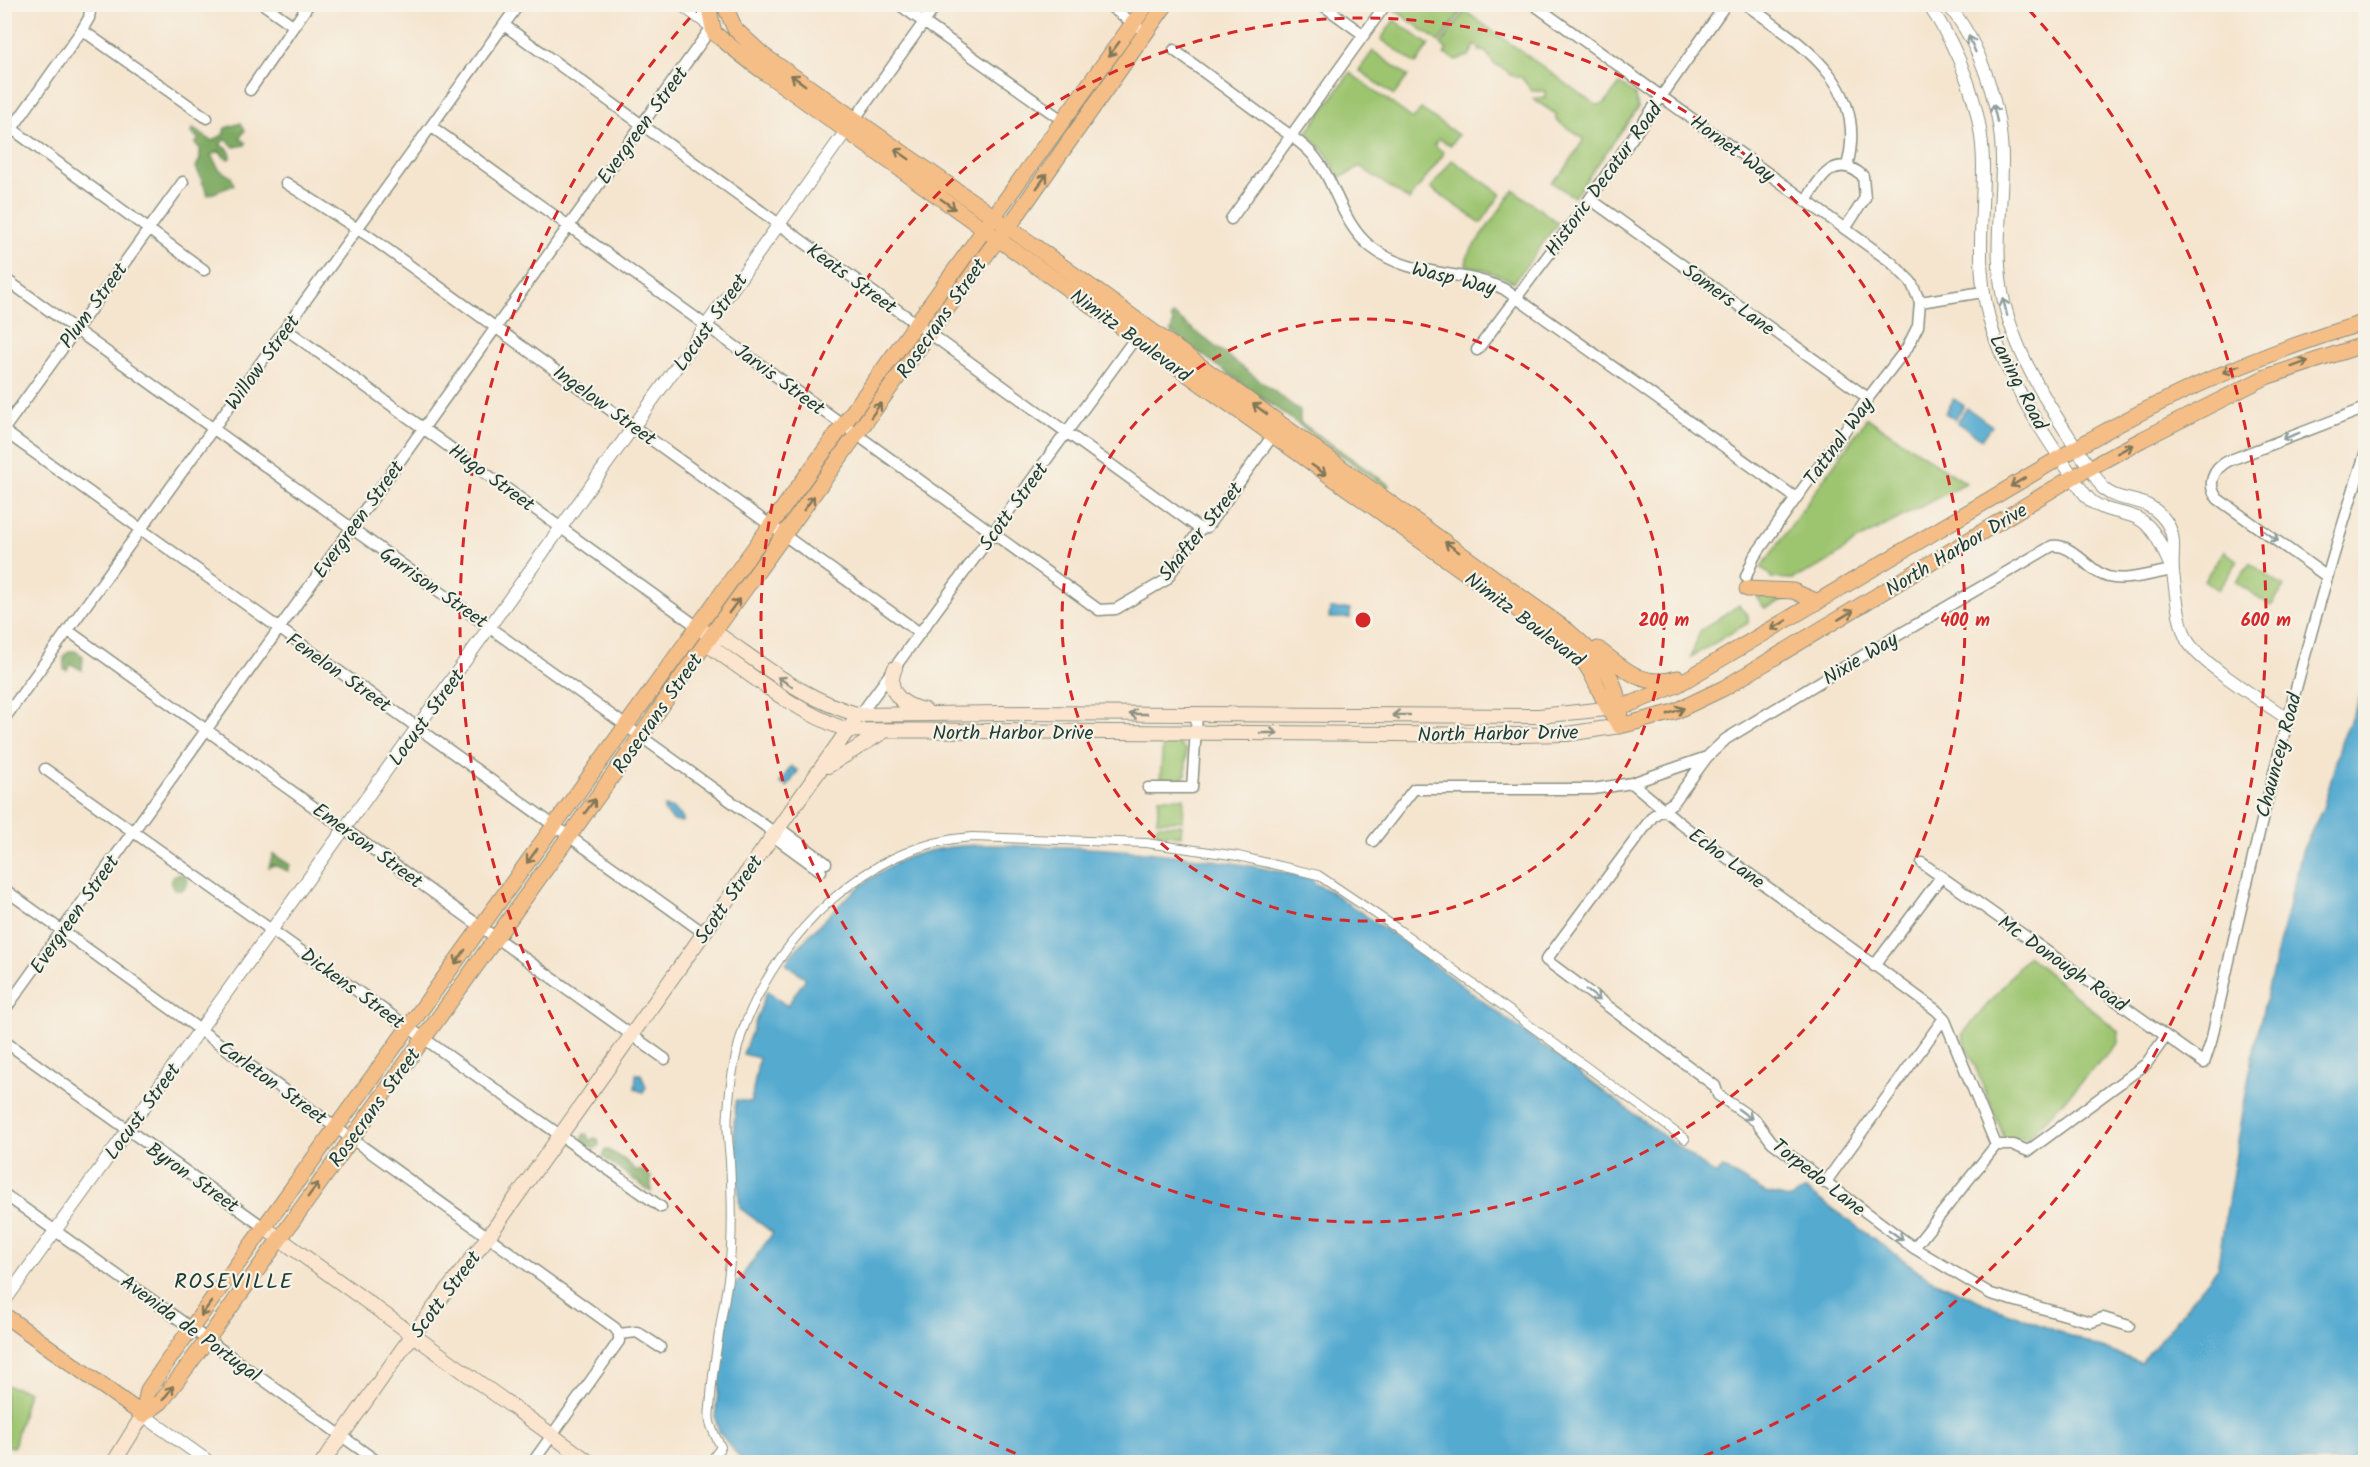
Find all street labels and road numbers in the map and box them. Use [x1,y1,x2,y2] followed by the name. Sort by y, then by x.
[590,60,698,192] street label: Evergreen Street
[1538,95,1672,264] street label: Historic Decatur Road
[1682,108,1782,192] street label: Hornet Way
[799,236,903,324] street label: Keats Street
[889,252,996,386] street label: Rosecrans Street
[1408,254,1499,306] street label: Wasp Way
[52,256,137,356] street label: Plum Street
[1675,256,1781,345] street label: Somers Lane
[666,267,757,379] street label: Locust Street
[1062,282,1198,392] street label: Nimitz Boulevard
[218,308,309,418] street label: Willow Street
[1979,329,2056,437] street label: Laning Road
[727,337,831,425] street label: Jarvis Street
[545,358,663,455] street label: Ingelow Street
[1796,391,1883,493] street label: Tattnal Way
[441,436,541,521] street label: Hugo Street
[306,454,414,586] street label: Evergreen Street
[971,456,1058,558] street label: Scott Street
[1151,475,1252,589] street label: Shafter Street
[1880,496,2034,606] street label: North Harbor Drive
[372,539,494,638] street label: Garrison Street
[1457,565,1591,677] street label: Nimitz Boulevard
[1817,624,1905,695] street label: Nixie Way
[279,625,397,722] street label: Fenelon Street
[605,647,712,781] street label: Rosecrans Street
[381,663,474,773] street label: Locust Street
[2248,689,2312,821] street label: Chauncey Road
[932,718,1094,750] street label: North Harbor Drive
[1417,718,1579,752] street label: North Harbor Drive
[305,795,429,898] street label: Emerson Street
[1681,821,1771,899] street label: Echo Lane
[23,849,129,981] street label: Evergreen Street
[687,849,772,951] street label: Scott Street
[1990,908,2134,1022] street label: Mc Donough Road
[293,941,411,1039] street label: Dickens Street
[211,1033,333,1134] street label: Carleton Street
[321,1041,430,1175] street label: Rosecrans Street
[97,1057,190,1167] street label: Locust Street
[1764,1132,1872,1226] street label: Torpedo Lane
[139,1135,245,1223] street label: Byron Street
[403,1244,490,1346] street label: Scott Street
[113,1268,267,1392] street label: Avenida de Portugal

